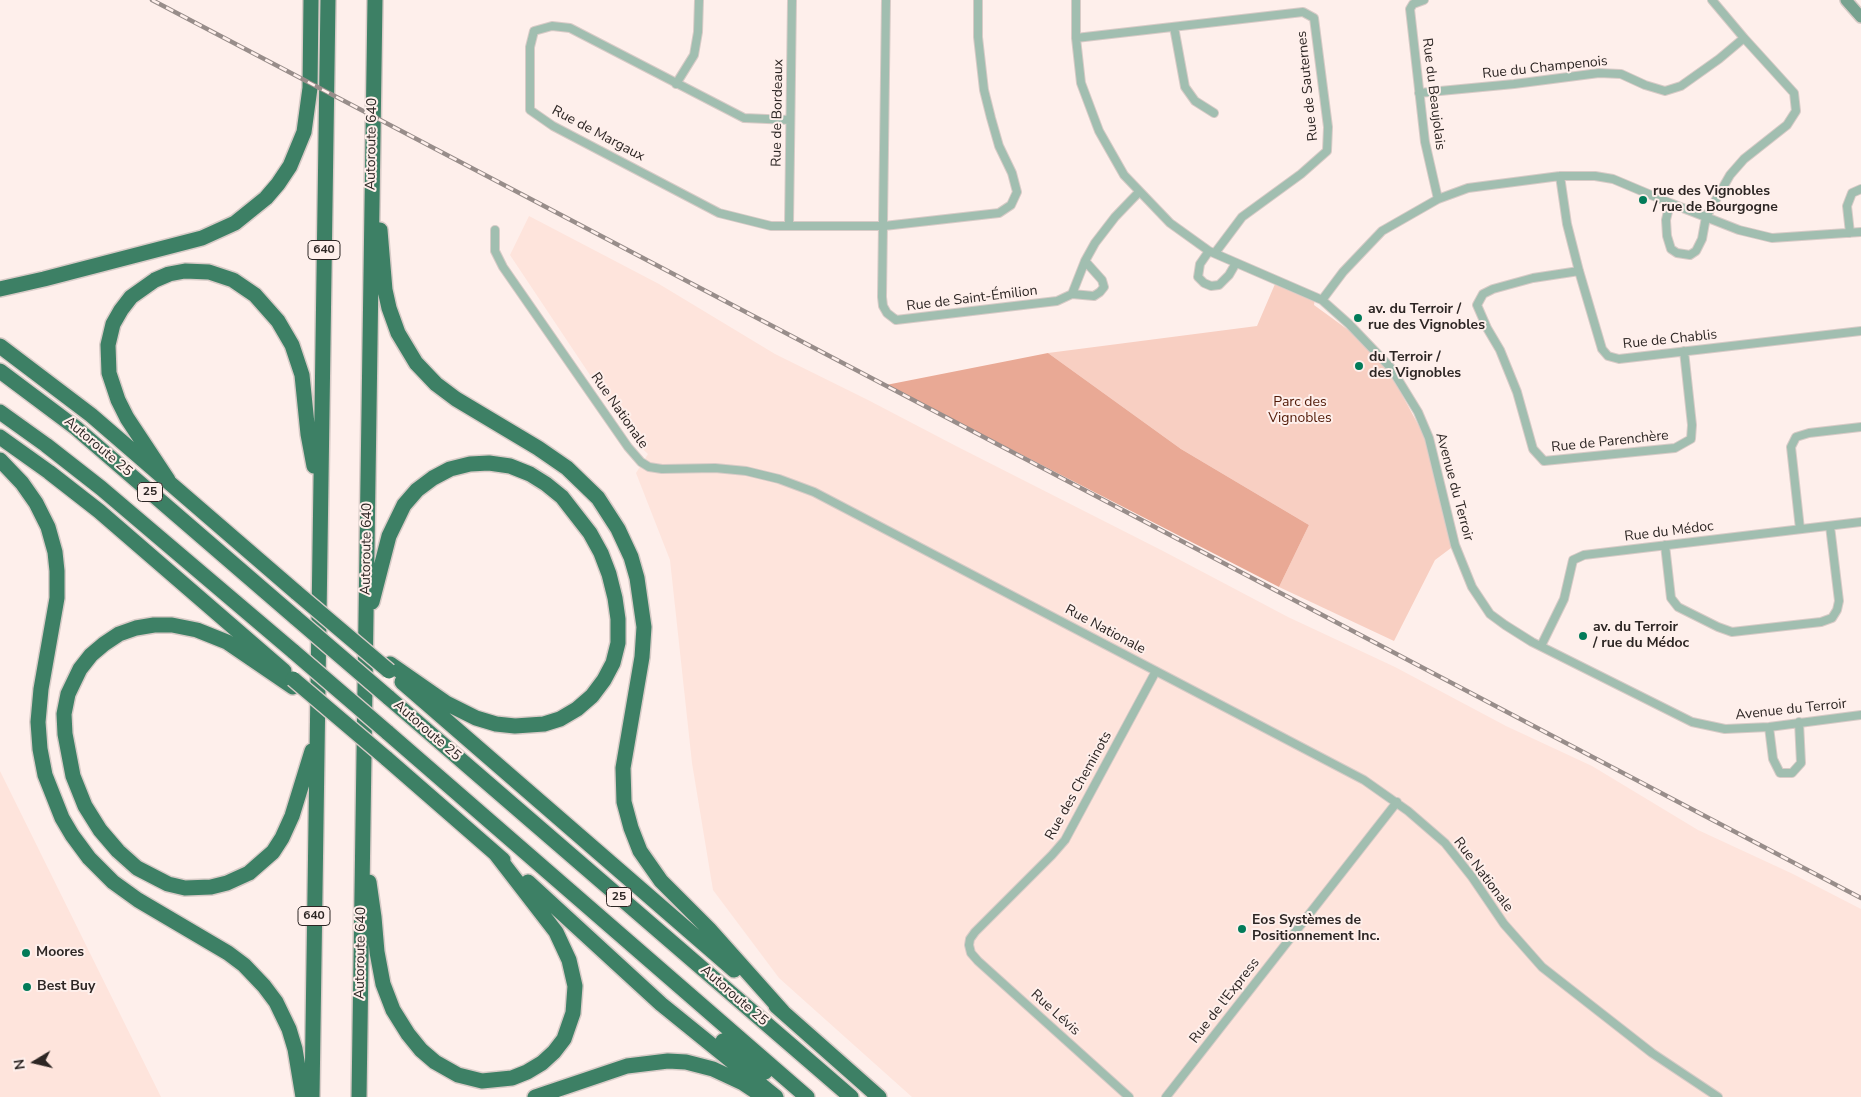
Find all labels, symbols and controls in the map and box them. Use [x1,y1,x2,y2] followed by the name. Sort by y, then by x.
[1294,30,1322,142] street label: Rue de Sauternes
[1418,37,1448,151] street label: Rue du Beaujolais
[1481,53,1609,83] street label: Rue du Champenois
[769,59,787,167] street label: Rue de Bordeaux
[363,98,381,190] street label: Autoroute 640
[549,102,647,166] street label: Rue de Margaux
[1653,184,1778,216] place label: rue des Vignobles / rue de Bourgogne
[1637,194,1649,206] marker: rue des Vignobles / rue de Bourgogne
[308,240,340,260] road number: 640
[906,283,1038,315] street label: Rue de Saint-Émilion
[1368,302,1485,334] place label: av. du Terroir / rue des Vignobles
[1352,312,1364,324] marker: av. du Terroir / rue des Vignobles
[1622,327,1718,353] street label: Rue de Chablis
[1369,350,1461,382] place label: du Terroir / des Vignobles
[1353,360,1365,372] marker: du Terroir / des Vignobles
[587,370,651,452] street label: Rue Nationale
[1268,395,1332,428] park label: Parc des Vignobles
[60,414,136,480] street label: Autoroute 25
[1550,427,1670,457] street label: Rue de Parenchère
[1431,431,1477,543] street label: Avenue du Terroir
[138,482,162,502] road number: 25
[358,503,376,595] street label: Autoroute 640
[1623,518,1715,546] street label: Rue du Médoc
[1062,602,1148,658] street label: Rue Nationale
[1593,620,1689,652] place label: av. du Terroir / rue du Médoc
[1577,630,1589,642] marker: av. du Terroir / rue du Médoc
[1735,696,1847,724] street label: Avenue du Terroir
[390,697,464,765] street label: Autoroute 25
[1042,729,1116,843] street label: Rue des Cheminots
[1450,834,1516,916] street label: Rue Nationale
[606,888,632,906] road number: 25
[298,906,330,926] road number: 640
[352,907,370,999] street label: Autoroute 640
[1252,913,1380,946] place label: Eos Systèmes de Positionnement Inc.
[1236,923,1248,935] marker: Eos Systèmes de Positionnement Inc.
[36,945,84,961] place label: Moores
[20,947,32,959] marker: Moores
[1186,955,1264,1047] street label: Rue de l'Express
[697,962,771,1030] street label: Autoroute 25
[37,979,95,995] place label: Best Buy
[21,981,33,993] marker: Best Buy
[1027,987,1083,1039] street label: Rue Lévis
[10,1037,60,1087] north arrow
[9,1058,30,1071] text: N

